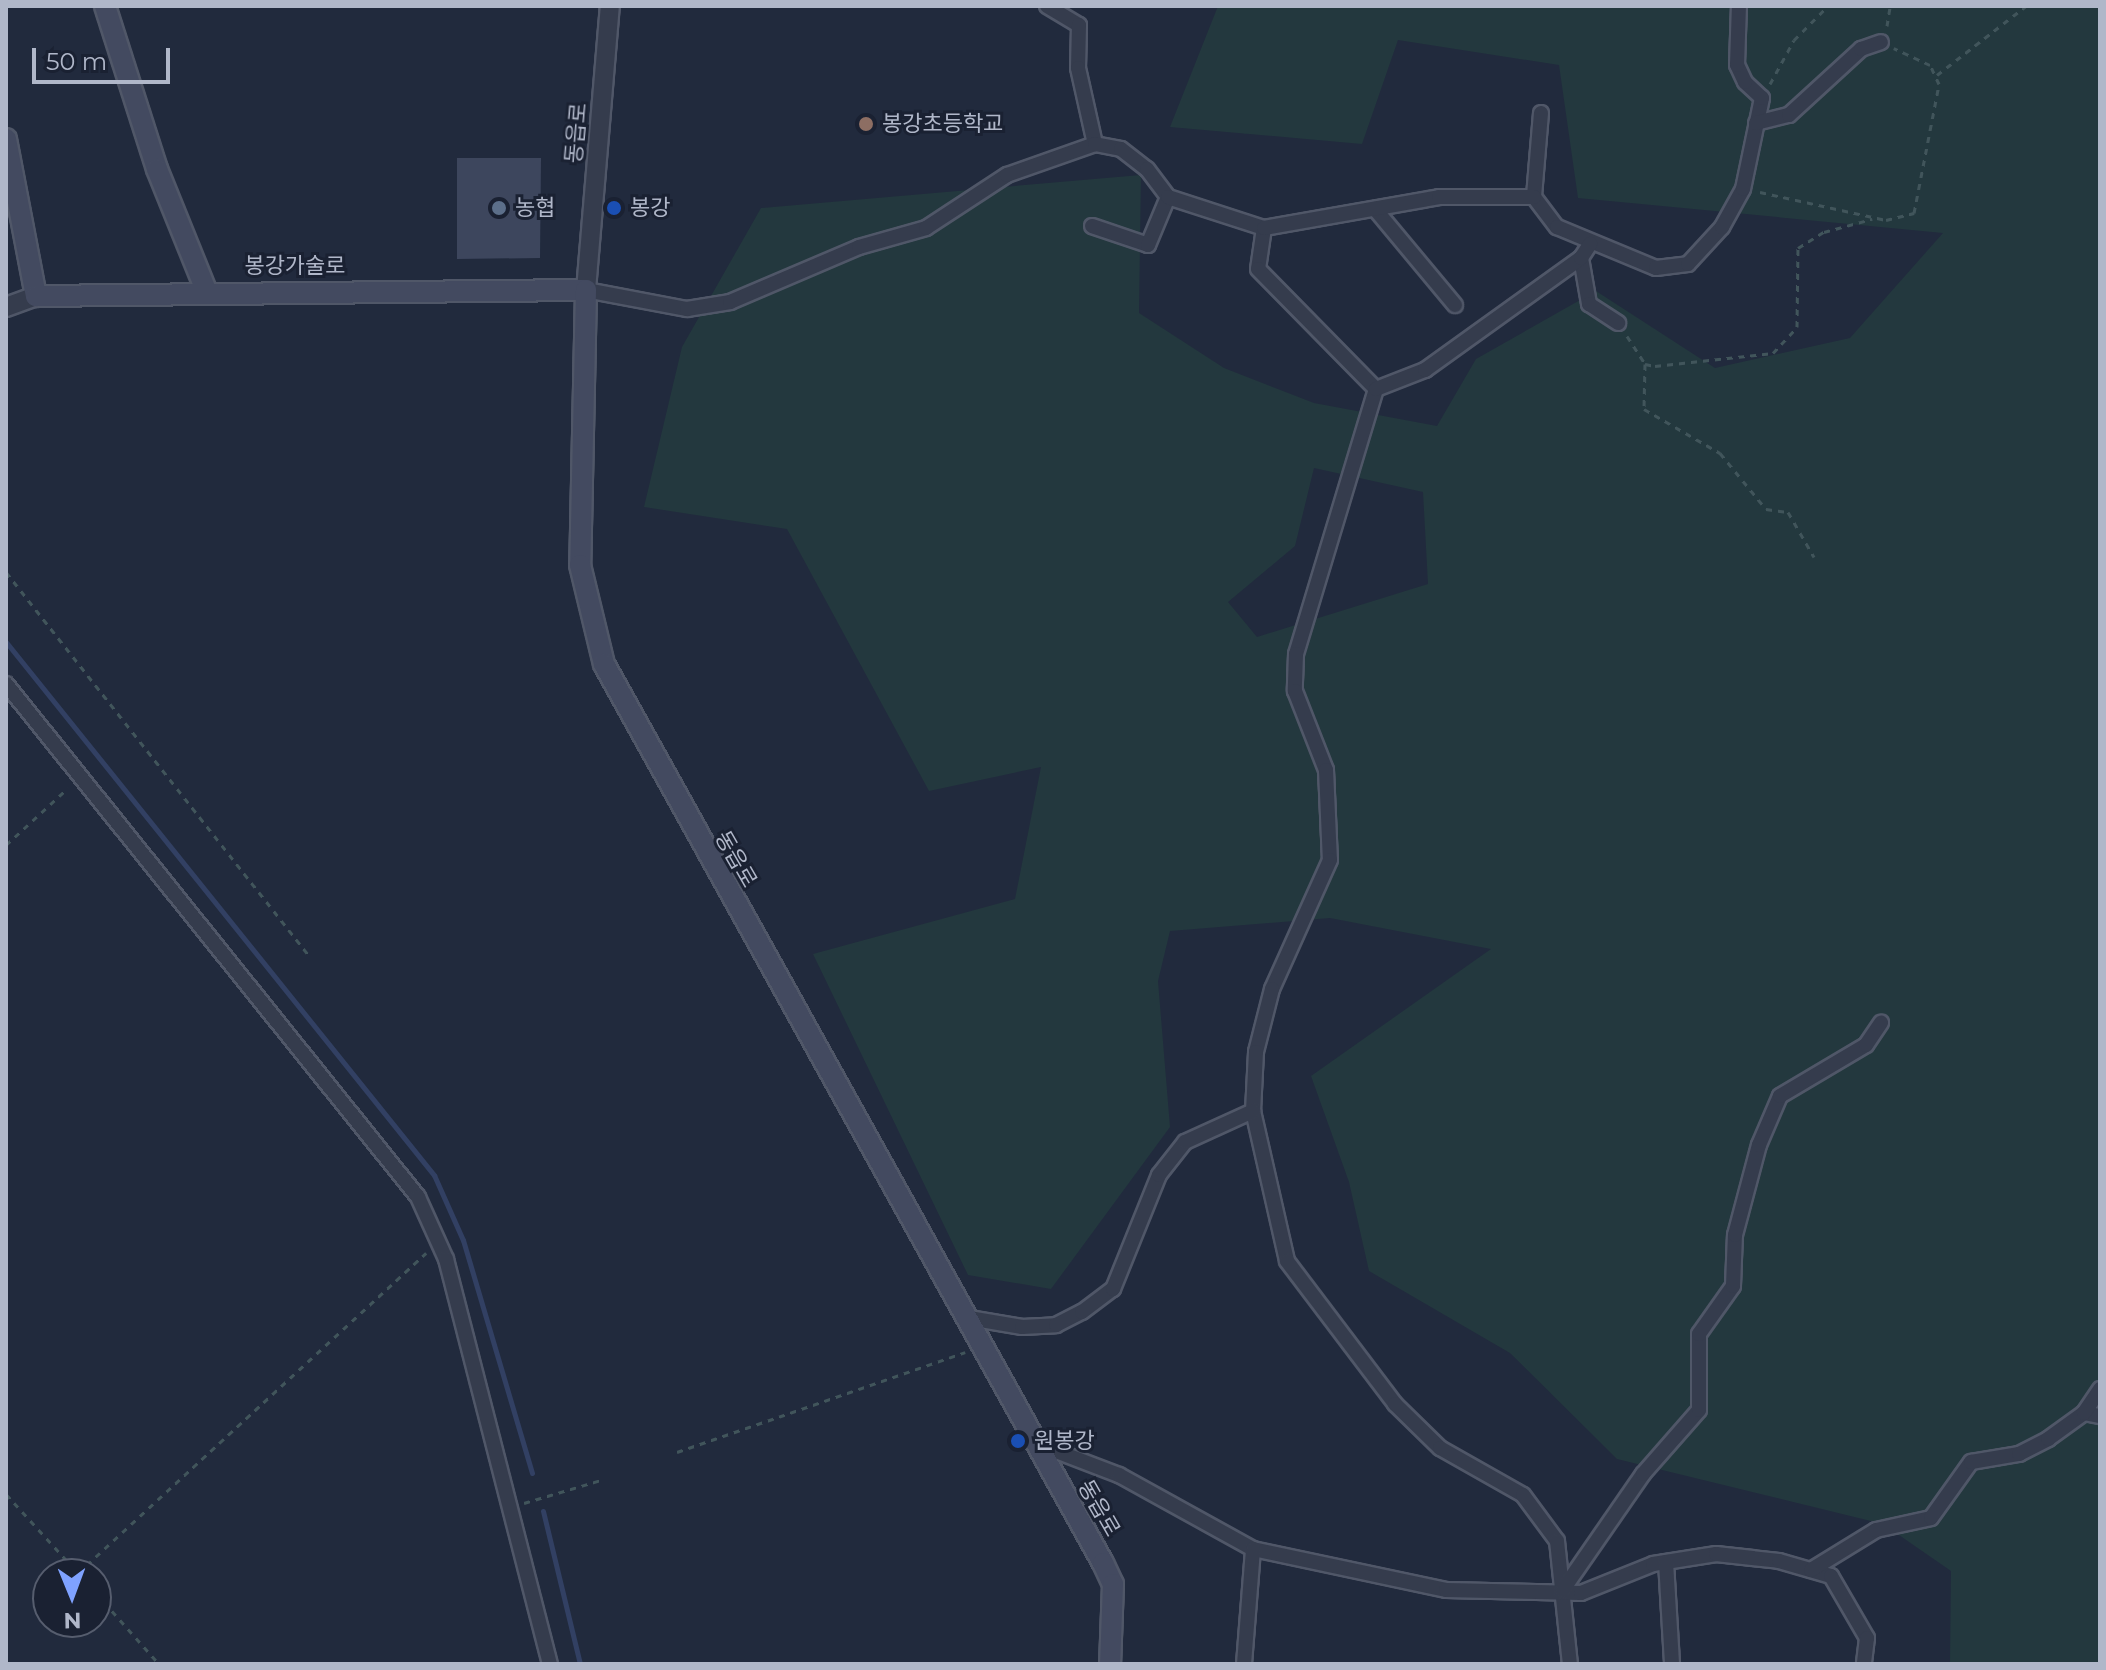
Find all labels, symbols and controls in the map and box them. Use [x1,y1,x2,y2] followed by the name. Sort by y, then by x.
[36,32,174,82] scale bar
[46,47,107,76] text: 50 m
[560,102,592,164] street label: 동읍로
[882,111,1003,137] place label: 봉강초등학교
[857,115,875,133] marker: 봉강초등학교
[515,195,555,221] place label: 농협
[630,195,670,221] place label: 봉강
[490,199,508,217] marker: 농협
[605,199,623,217] marker: 봉강
[244,253,346,279] street label: 봉강가술로
[709,826,763,892] street label: 동읍로
[1034,1428,1095,1454] place label: 원봉강
[1009,1432,1027,1450] marker: 원봉강
[1072,1475,1126,1541] street label: 동읍로
[32,1558,112,1638] north arrow
[63,1607,82,1634] text: N

